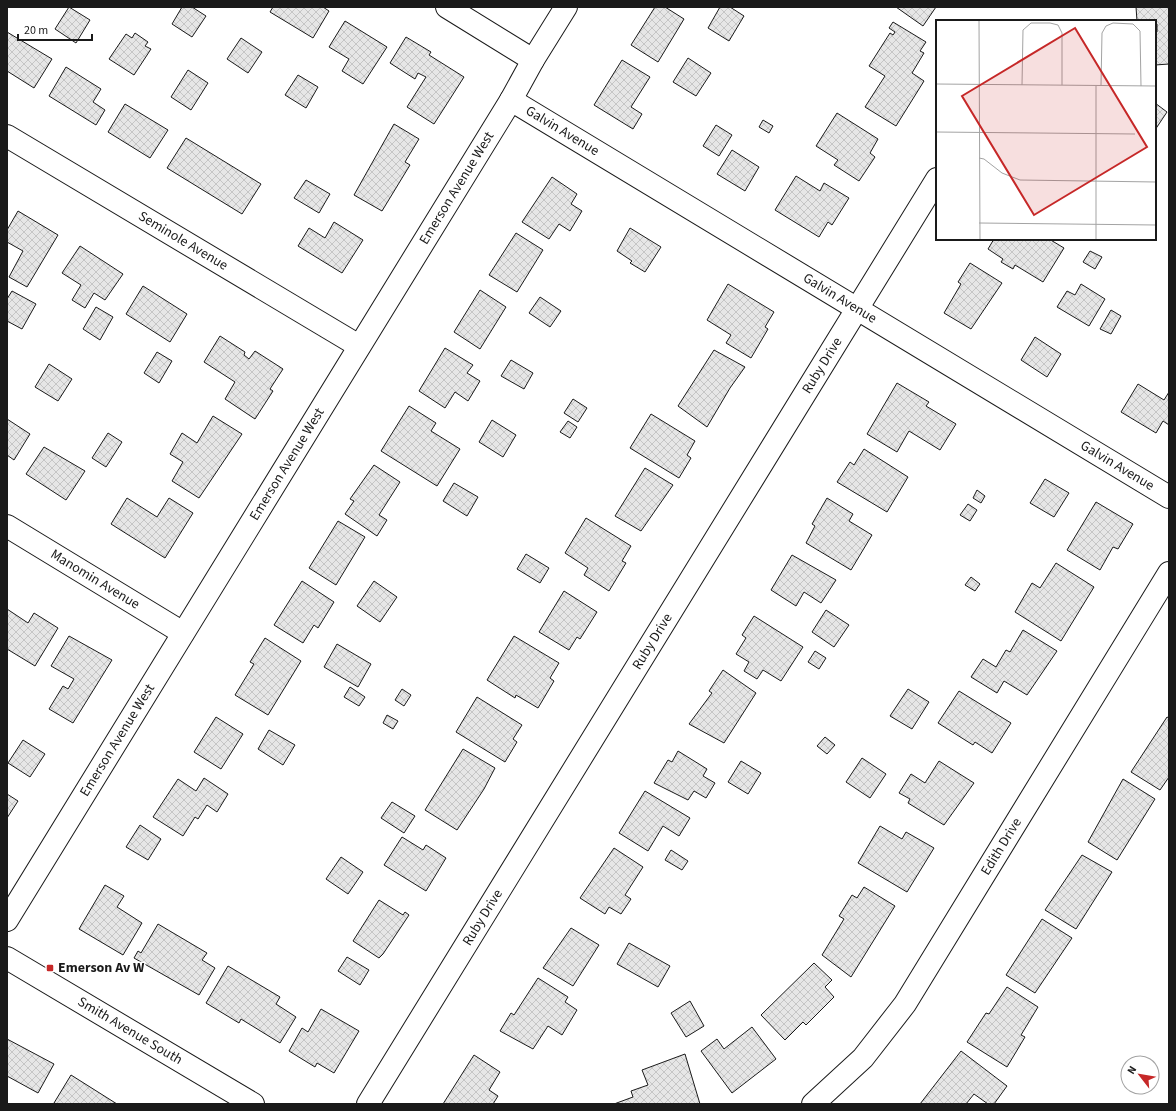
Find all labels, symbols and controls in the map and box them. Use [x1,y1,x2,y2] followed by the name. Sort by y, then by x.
[18,16,92,42] scale bar
[936,20,1156,240] inset map
[24,22,48,39] text: 20 m
[522,101,603,161] street label: Galvin Avenue
[414,128,499,248] street label: Emerson Avenue West
[134,206,232,276] street label: Seminole Avenue
[799,268,881,328] street label: Galvin Avenue
[797,333,847,398] street label: Ruby Drive
[245,404,330,524] street label: Emerson Avenue West
[1077,436,1158,496] street label: Galvin Avenue
[47,545,144,614] street label: Manomin Avenue
[627,609,678,674] street label: Ruby Drive
[75,680,160,800] street label: Emerson Avenue West
[976,814,1027,879] street label: Edith Drive
[458,885,508,950] street label: Ruby Drive
[58,958,145,978] place label: Emerson Av W
[45,963,55,973] marker: Emerson Av W
[74,992,186,1070] street label: Smith Avenue South
[1120,1055,1160,1095] north arrow
[1124,1063,1140,1077] text: N

